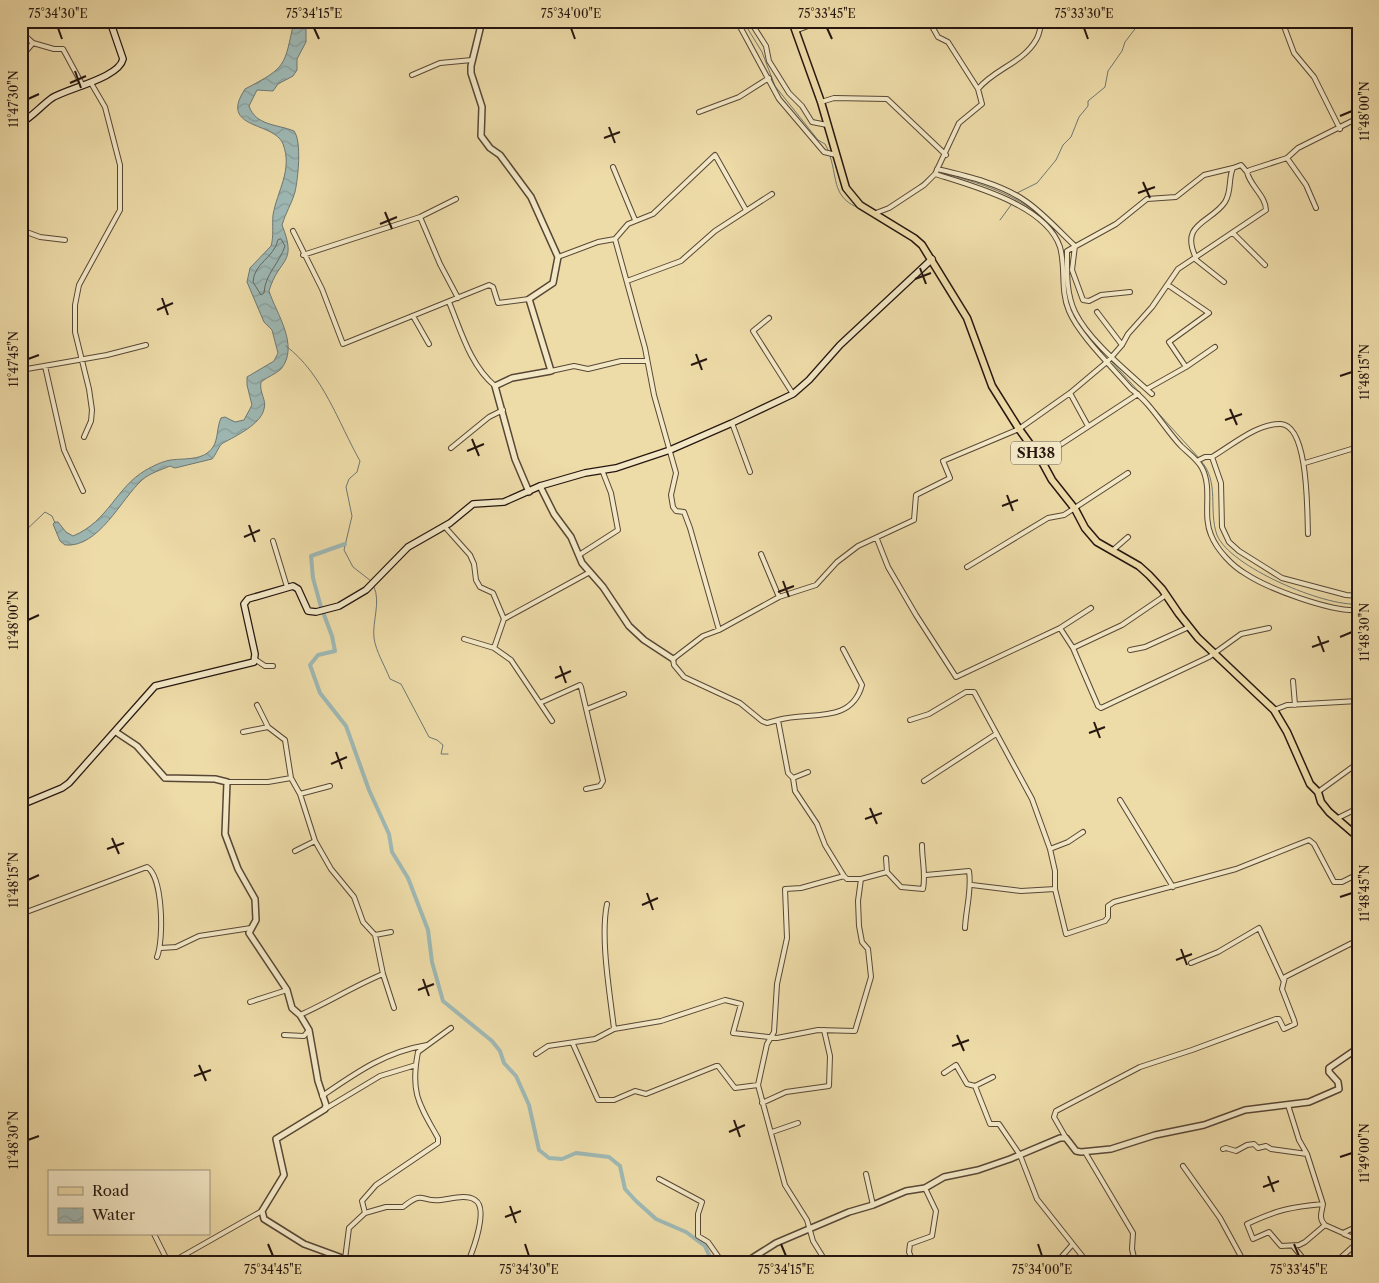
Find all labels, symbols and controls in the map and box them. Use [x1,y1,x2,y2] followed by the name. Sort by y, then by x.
[28,6,88,21] text: 75°34'30"E
[286,6,342,21] text: 75°34'15"E
[541,6,601,21] text: 75°34'00"E
[798,6,856,21] text: 75°33'45"E
[1054,6,1114,21] text: 75°33'30"E
[6,70,21,128] text: 11°47'30"N
[1357,81,1372,141] text: 11°48'00"N
[6,331,21,387] text: 11°47'45"N
[1357,344,1372,400] text: 11°48'15"N
[1011,442,1061,464] road number: SH38
[6,590,21,650] text: 11°48'00"N
[1357,603,1372,661] text: 11°48'30"N
[6,852,21,908] text: 11°48'15"N
[1357,864,1372,921] text: 11°48'45"N
[6,1111,21,1169] text: 11°48'30"N
[1357,1123,1372,1183] text: 11°49'00"N
[48,1170,210,1236] legend
[92,1181,129,1200] text: Road
[91,1205,136,1224] text: Water
[244,1262,302,1277] text: 75°34'45"E
[499,1262,559,1277] text: 75°34'30"E
[758,1262,814,1277] text: 75°34'15"E
[1012,1262,1072,1277] text: 75°34'00"E
[1270,1262,1328,1277] text: 75°33'45"E

